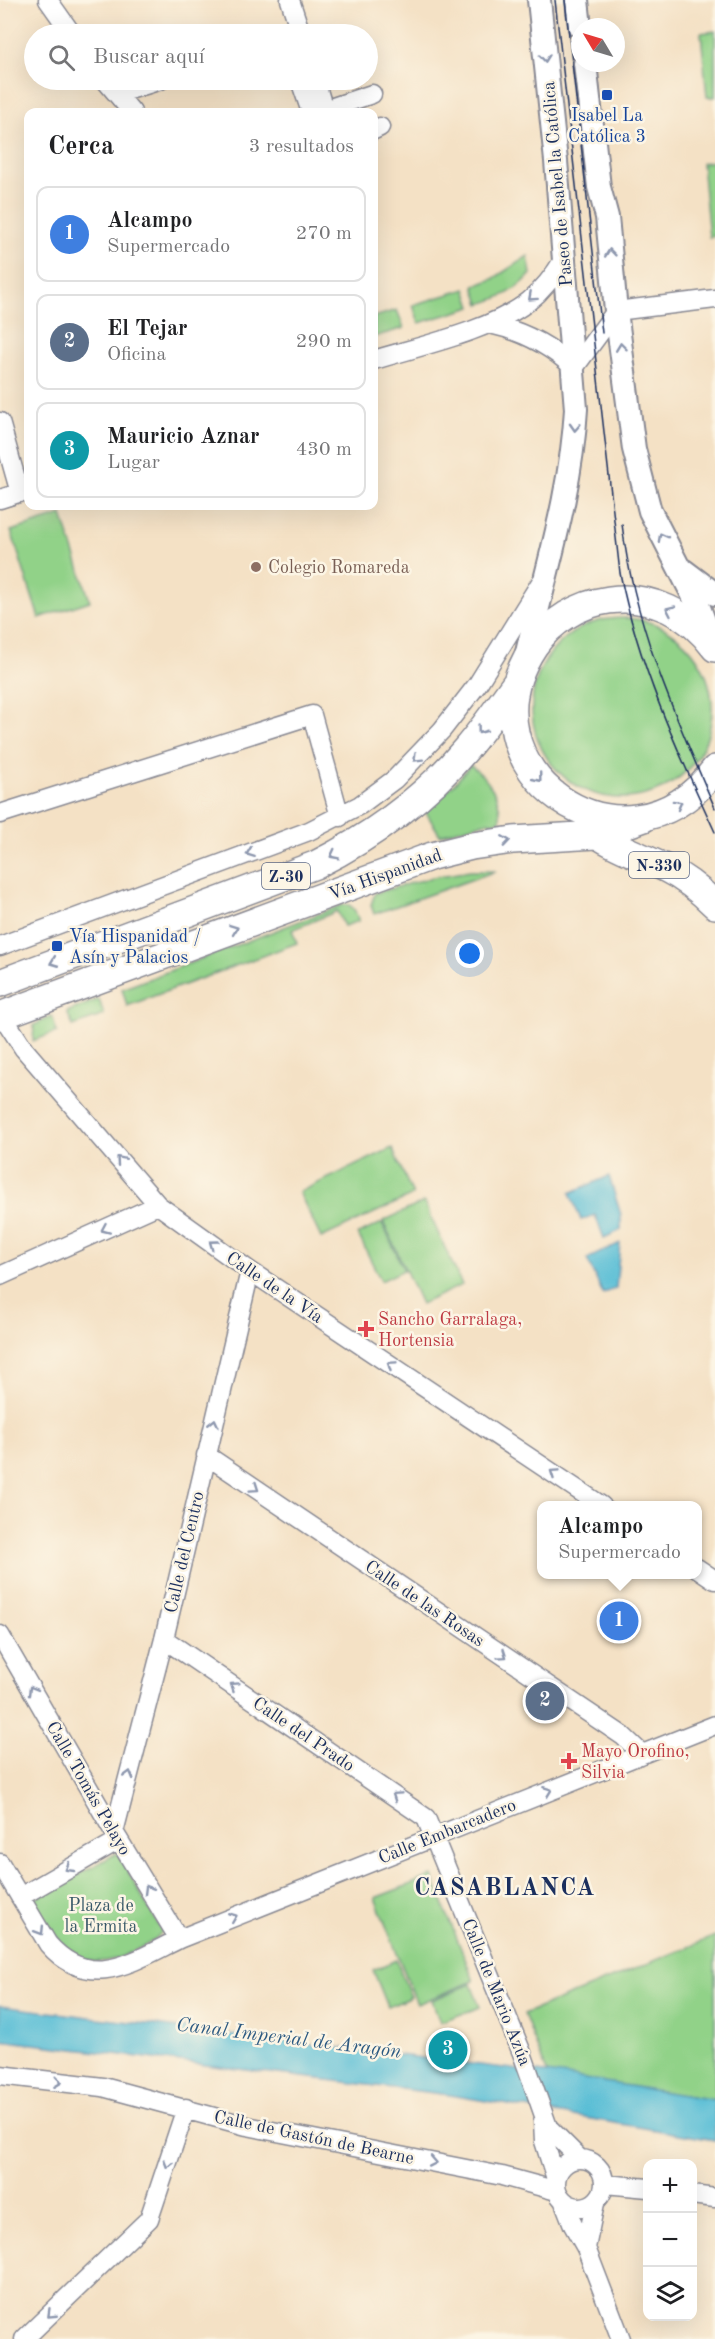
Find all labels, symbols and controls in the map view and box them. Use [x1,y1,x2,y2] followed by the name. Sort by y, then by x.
[571,18,625,72] north arrow
[24,24,378,90] search box
[45,41,78,74] icon: search
[93,46,205,68] text: Buscar aquí
[538,54,551,63] one-way arrow
[540,81,576,287] street label: Paseo de Isabel la Católica
[600,88,614,102] marker: Isabel La Católica 3
[568,107,646,146] place label: Isabel La Católica 3
[48,134,114,160] text: Cerca
[249,137,354,157] text: 3 resultados
[107,210,193,232] text: Alcampo
[64,224,75,244] text: 1
[296,224,352,244] text: 270 m
[107,237,230,257] text: Supermercado
[605,249,617,258] one-way arrow
[528,290,539,301] one-way arrow
[107,318,188,340] text: El Tejar
[64,332,75,352] text: 2
[296,332,352,352] text: 290 m
[615,343,628,352] one-way arrow
[107,345,166,365] text: Oficina
[568,422,581,431] one-way arrow
[107,426,260,448] text: Mauricio Aznar
[64,440,75,460] text: 3
[296,440,352,460] text: 430 m
[107,453,160,473] text: Lugar
[658,533,669,543] one-way arrow
[268,559,410,577] place label: Colegio Romareda
[249,560,263,574] marker: Colegio Romareda
[665,605,676,617] one-way arrow
[477,723,488,734] one-way arrow
[414,750,425,761] one-way arrow
[530,771,541,782] one-way arrow
[672,799,682,811] one-way arrow
[501,835,510,848] one-way arrow
[245,846,256,859] one-way arrow
[326,846,444,904] street label: Vía Hispanidad
[329,848,340,860] one-way arrow
[629,852,689,878] road number: N-330
[262,863,310,889] road number: Z-30
[228,924,239,937] one-way arrow
[69,928,201,967] place label: Vía Hispanidad / Asín y Palacios
[50,939,64,953] marker: Vía Hispanidad / Asín y Palacios
[455,939,484,968] your location
[49,955,60,968] one-way arrow
[116,1156,127,1167] one-way arrow
[100,1221,111,1233] one-way arrow
[208,1240,219,1251] one-way arrow
[223,1249,326,1327] street label: Calle de la Vía
[378,1311,522,1350] place label: Sancho Garralaga, Hortensia
[359,1322,373,1336] marker: Sancho Garralaga, Hortensia
[387,1361,398,1372] one-way arrow
[206,1418,219,1428] one-way arrow
[549,1469,560,1480] one-way arrow
[248,1481,259,1492] one-way arrow
[162,1490,208,1615] street label: Calle del Centro
[537,1501,702,1579] popup
[558,1516,643,1538] text: Alcampo
[558,1543,681,1563] text: Supermercado
[362,1557,488,1650] street label: Calle de las Rosas
[600,1598,638,1644] pin: 1
[497,1648,508,1659] one-way arrow
[526,1678,564,1724] pin: 2
[230,1682,241,1693] one-way arrow
[28,1686,39,1697] one-way arrow
[249,1694,358,1775] street label: Calle del Prado
[43,1719,134,1859] street label: Calle Tomás Pelayo
[581,1743,689,1782] place label: Mayo Orofino, Silvia
[562,1754,576,1768] marker: Mayo Orofino, Silvia
[121,1771,134,1781] one-way arrow
[542,1785,552,1798] one-way arrow
[391,1792,402,1803] one-way arrow
[376,1796,519,1868] street label: Calle Embarcadero
[65,1861,75,1873] one-way arrow
[414,1877,596,1901] district label: CASABLANCA
[144,1885,156,1895] one-way arrow
[65,1897,138,1936] park label: Plaza de la Ermita
[227,1912,238,1925] one-way arrow
[458,1916,534,2069] street label: Calle de Mario Azúa
[33,1925,44,1936] one-way arrow
[175,2015,403,2063] water label: Canal Imperial de Aragón
[428,2028,468,2072] pin: 3
[54,2075,63,2088] one-way arrow
[212,2108,415,2168] street label: Calle de Gastón de Bearne
[428,2155,438,2168] one-way arrow
[163,2158,176,2169] one-way arrow
[643,2159,697,2321] map controls
[643,2159,697,2213] button: +
[643,2213,697,2267] button: −
[643,2267,697,2321] button: layers
[47,2306,58,2317] one-way arrow

